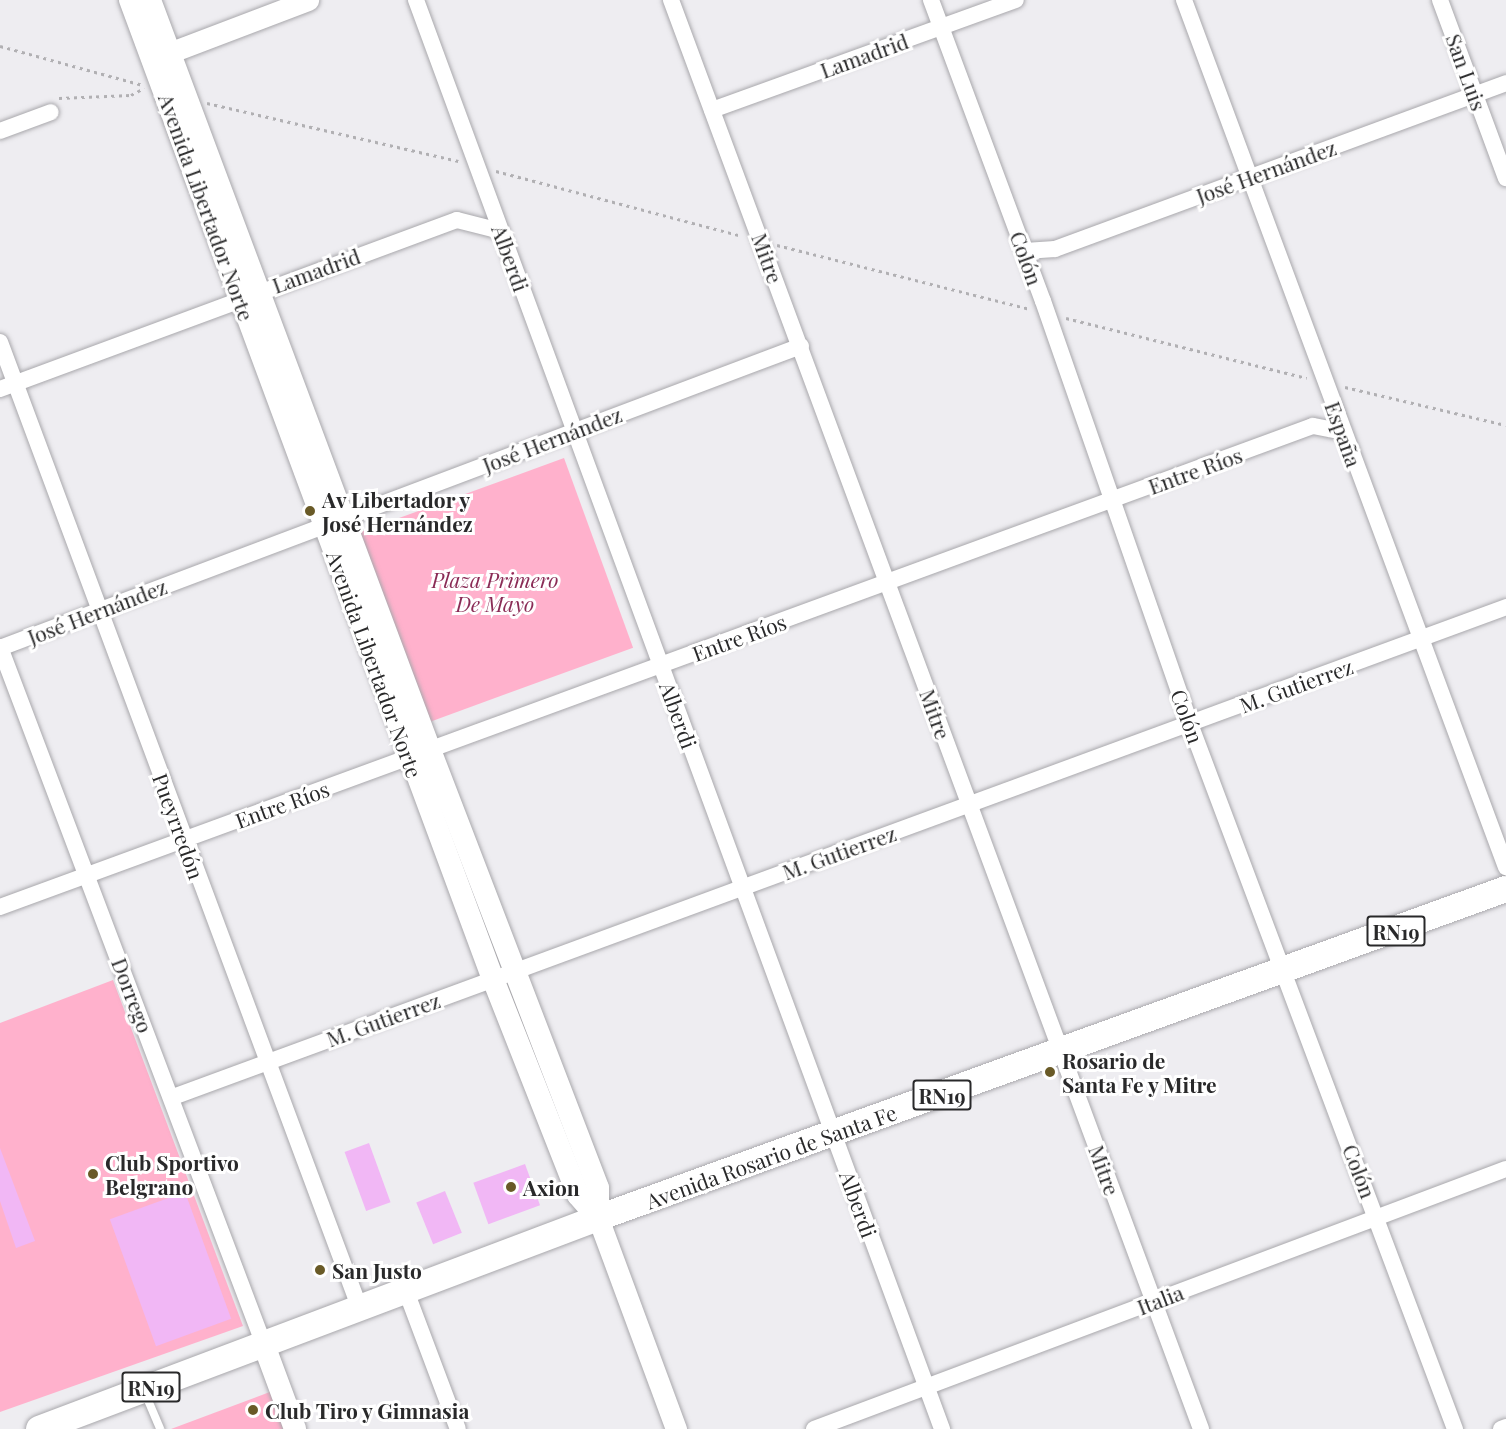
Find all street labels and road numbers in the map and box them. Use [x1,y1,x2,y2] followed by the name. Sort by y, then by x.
[817,27,911,83] street label: Lamadrid
[1442,30,1492,114] street label: San Luis
[154,90,260,324] street label: Avenida Libertador Norte
[1193,134,1339,208] street label: José Hernández
[487,221,535,295] street label: Alberdi
[1006,228,1048,288] street label: Colón
[747,230,789,286] street label: Mitre
[269,242,363,298] street label: Lamadrid
[1321,398,1367,470] street label: España
[479,401,625,477] street label: José Hernández
[1145,441,1245,499] street label: Entre Ríos
[322,547,428,781] street label: Avenida Libertador Norte
[24,573,170,649] street label: José Hernández
[689,608,789,666] street label: Entre Ríos
[1236,653,1356,717] street label: M. Gutierrez
[655,678,703,752] street label: Alberdi
[915,686,957,742] street label: Mitre
[1167,686,1209,746] street label: Colón
[148,770,210,882] street label: Pueyrredón
[232,775,332,833] street label: Entre Ríos
[779,820,899,884] street label: M. Gutierrez
[1366,914,1426,948] road number: RN19
[107,954,159,1036] street label: Dorrego
[323,987,443,1051] street label: M. Gutierrez
[912,1078,972,1112] road number: RN19
[642,1099,900,1213] street label: Avenida Rosario de Santa Fe
[1338,1141,1382,1201] street label: Colón
[1084,1142,1126,1198] street label: Mitre
[835,1167,883,1241] street label: Alberdi
[1133,1279,1187,1319] street label: Italia
[121,1370,181,1404] road number: RN19

